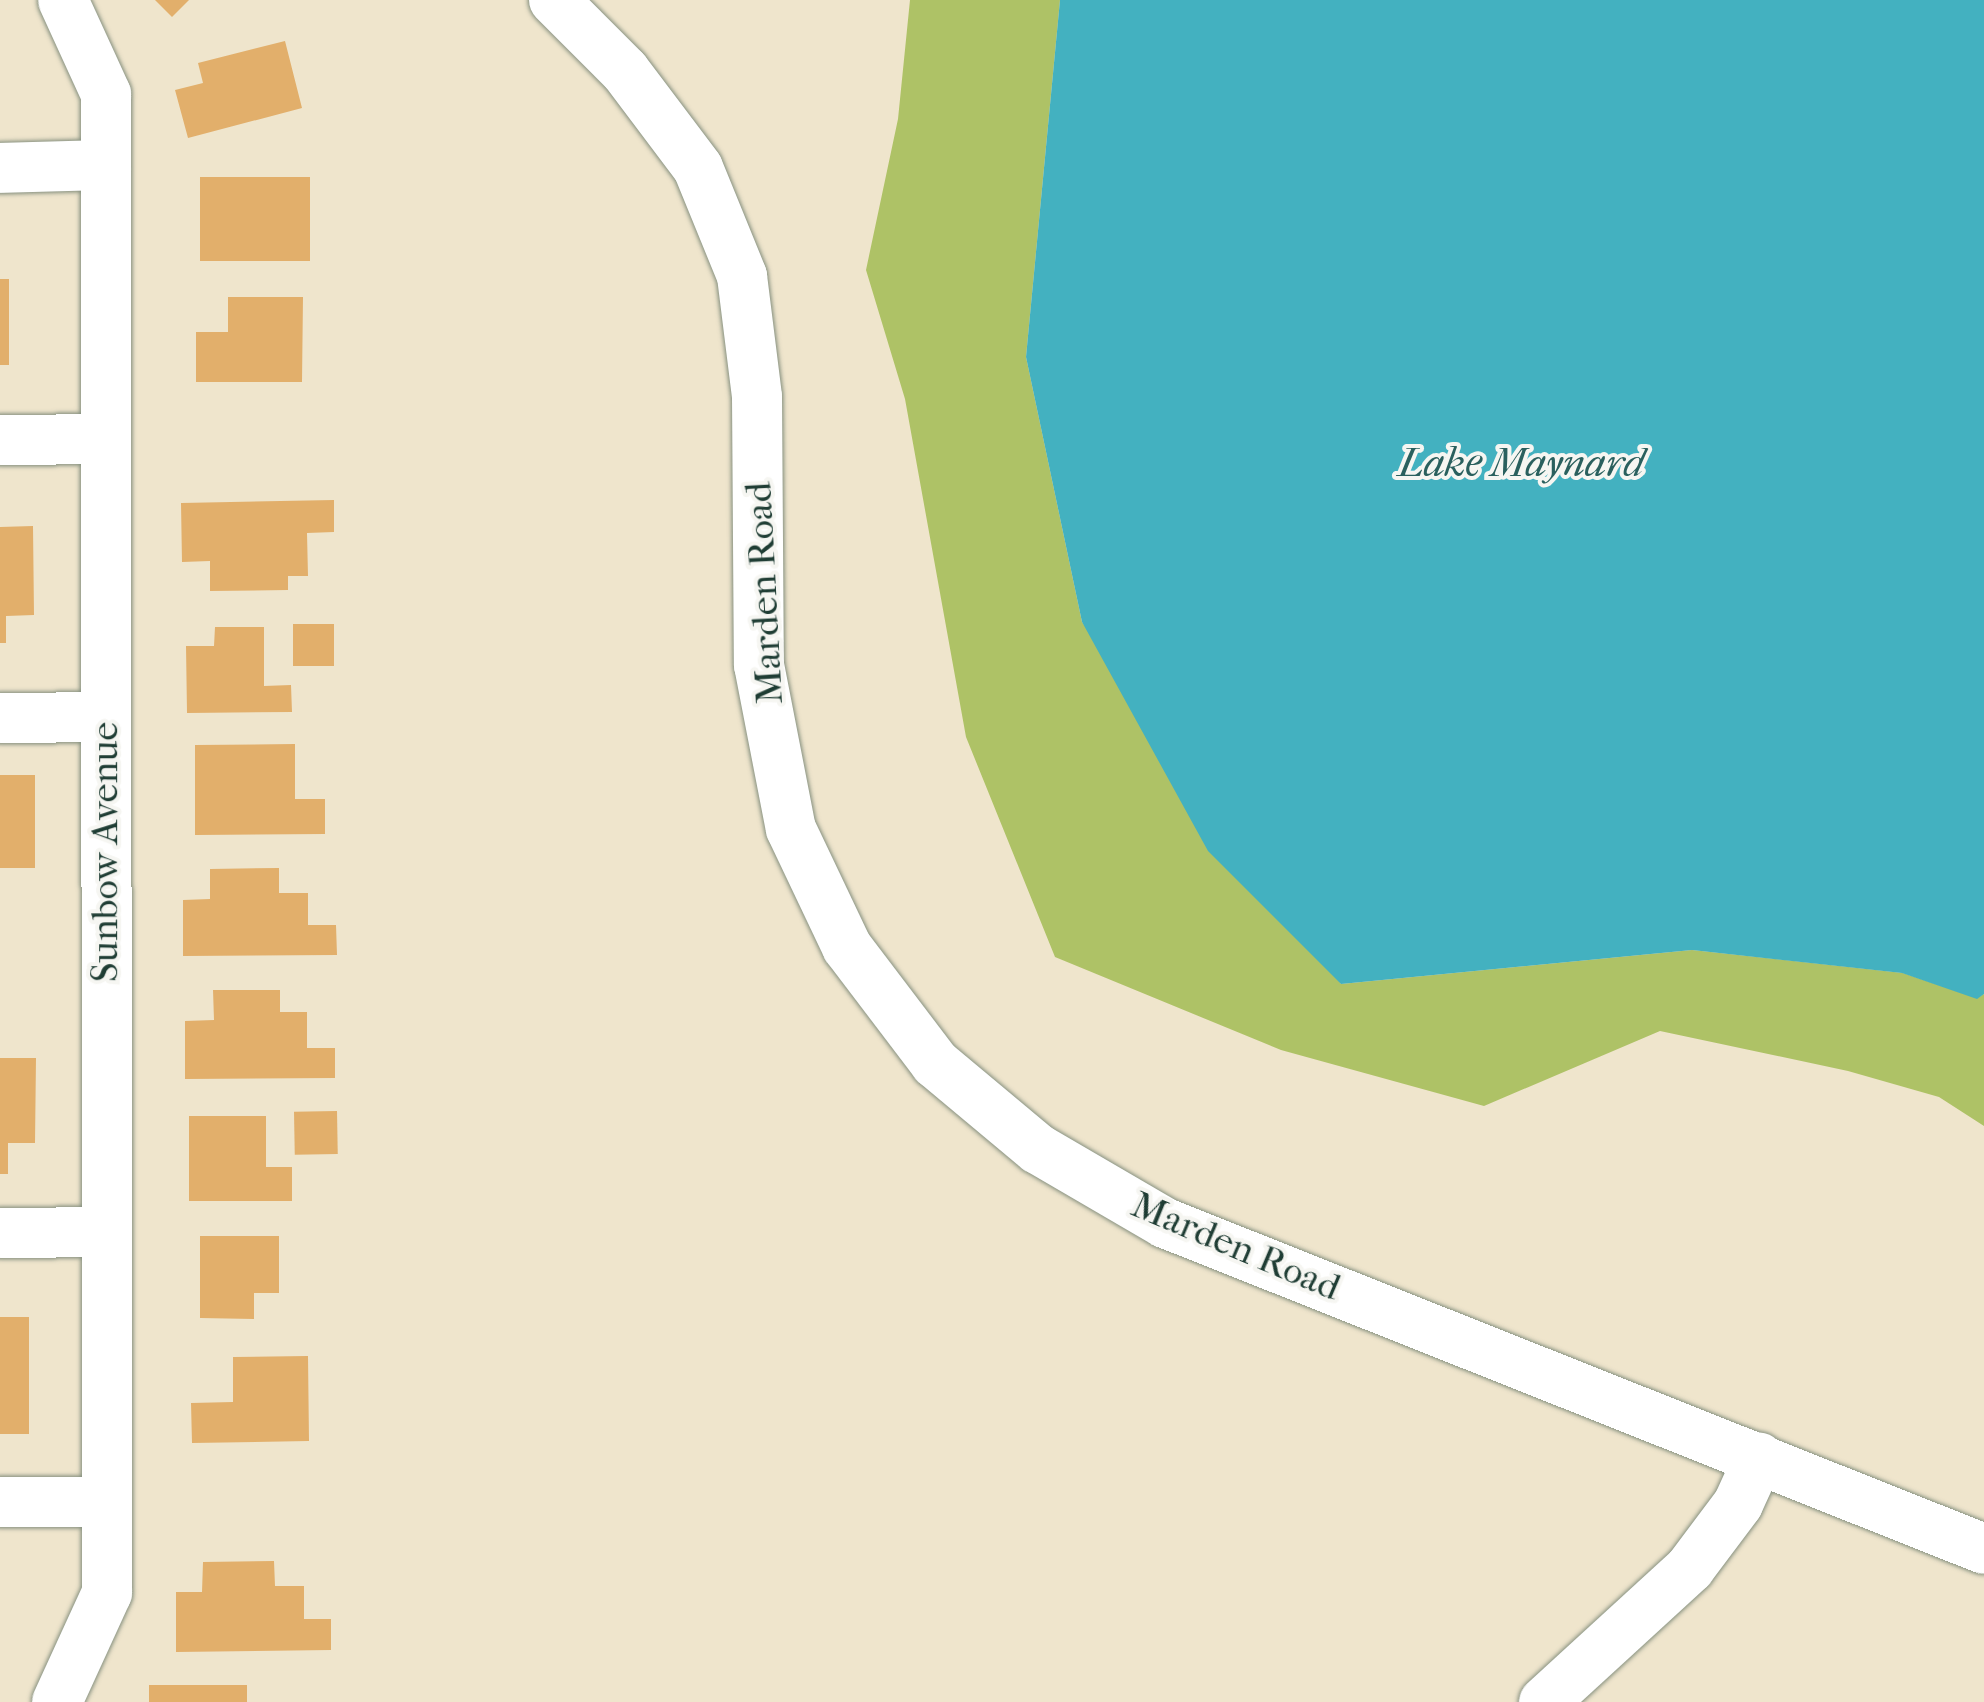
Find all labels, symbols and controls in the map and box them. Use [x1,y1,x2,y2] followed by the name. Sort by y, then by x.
[1398,439,1644,487] water label: Lake Maynard
[735,481,793,705] street label: Marden Road
[82,722,128,982] street label: Sunbow Avenue
[1125,1182,1347,1310] street label: Marden Road

